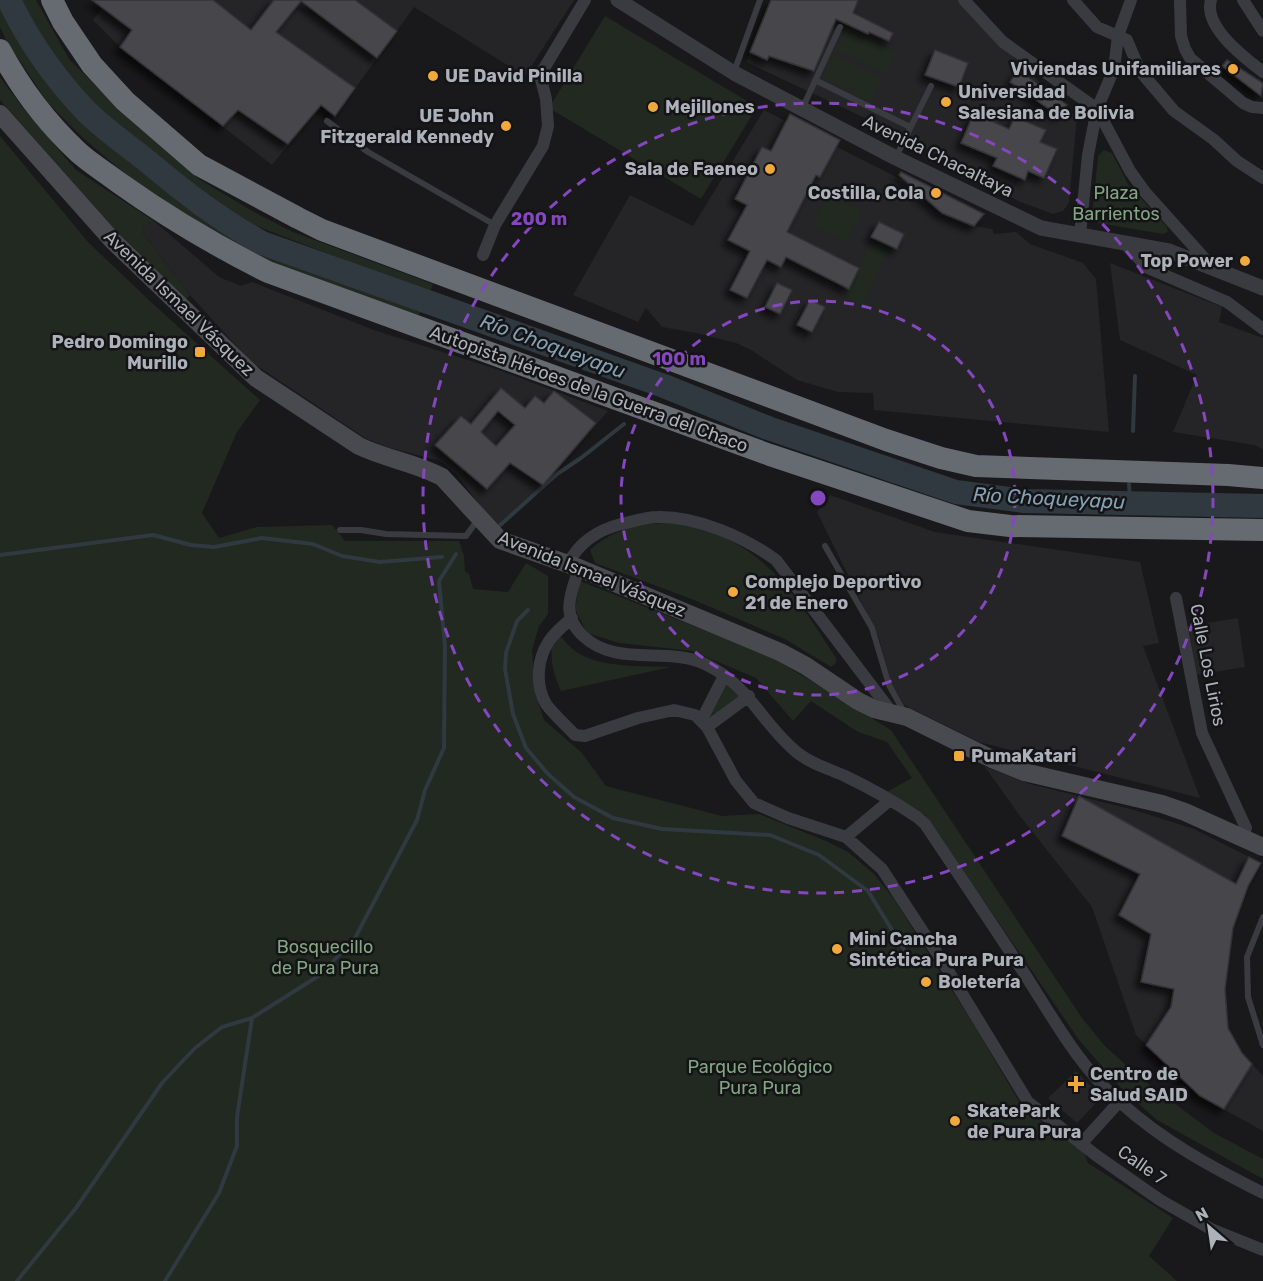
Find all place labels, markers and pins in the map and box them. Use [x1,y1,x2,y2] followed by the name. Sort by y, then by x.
[1010,58,1221,80] place label: Viviendas Unifamiliares
[1226,62,1240,76] marker: Viviendas Unifamiliares
[445,65,583,87] place label: UE David Pinilla
[426,69,440,83] marker: UE David Pinilla
[958,81,1134,124] place label: Universidad Salesiana de Bolivia
[939,95,953,109] marker: Universidad Salesiana de Bolivia
[665,96,755,118] place label: Mejillones
[646,100,660,114] marker: Mejillones
[320,105,494,148] place label: UE John Fitzgerald Kennedy
[499,119,513,133] marker: UE John Fitzgerald Kennedy
[625,158,758,180] place label: Sala de Faeneo
[763,162,777,176] marker: Sala de Faeneo
[808,182,924,204] place label: Costilla, Cola
[929,186,943,200] marker: Costilla, Cola
[1141,250,1233,272] place label: Top Power
[1238,254,1252,268] marker: Top Power
[51,331,188,374] place label: Pedro Domingo Murillo
[193,345,207,359] marker: Pedro Domingo Murillo
[808,488,828,508] centre of rings
[745,571,922,614] place label: Complejo Deportivo 21 de Enero
[726,585,740,599] marker: Complejo Deportivo 21 de Enero
[971,745,1077,767] place label: PumaKatari
[952,749,966,763] marker: PumaKatari
[849,928,1024,971] place label: Mini Cancha Sintética Pura Pura
[830,942,844,956] marker: Mini Cancha Sintética Pura Pura
[938,971,1021,993] place label: Boletería
[919,975,933,989] marker: Boletería
[1090,1063,1188,1106] place label: Centro de Salud SAID
[1067,1075,1085,1093] marker: Centro de Salud SAID
[967,1100,1081,1143] place label: SkatePark de Pura Pura
[948,1114,962,1128] marker: SkatePark de Pura Pura

